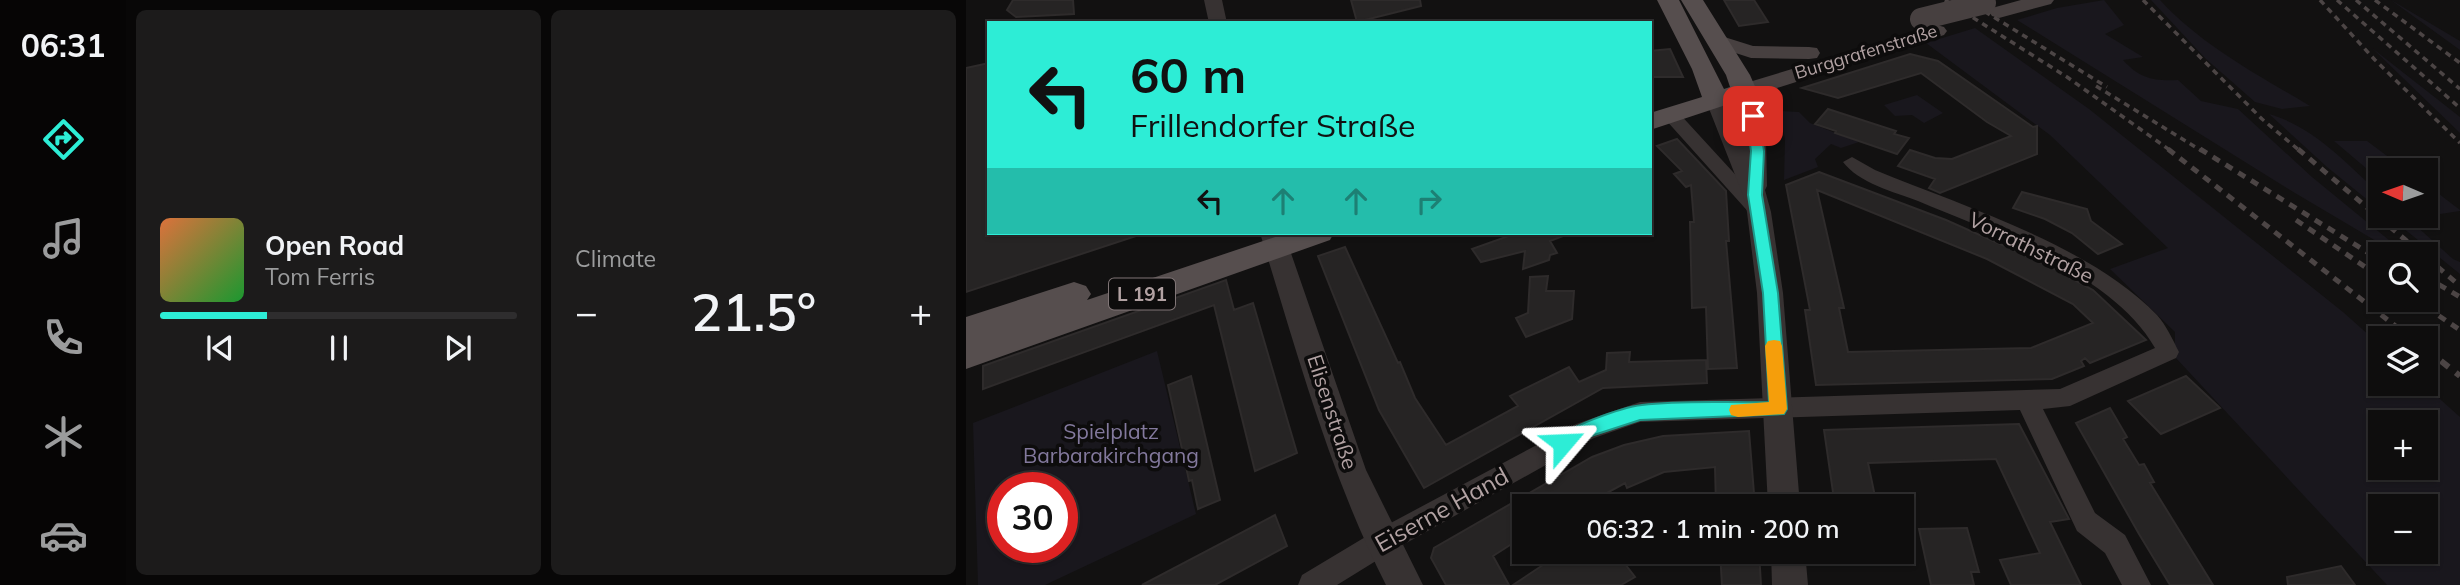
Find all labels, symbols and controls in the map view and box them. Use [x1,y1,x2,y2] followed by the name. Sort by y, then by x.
[1792,19,1940,84] street label: Burggrafenstraße
[21,25,105,65] text: 06:31
[1130,44,1246,105] text: 60 m
[1015,49,1106,140] icon: left
[1723,86,1783,146] pin
[1734,97,1772,135] icon: arrive
[1130,105,1415,145] text: Frillendorfer Straße
[39,115,88,164] icon: directions
[2368,158,2438,228] north arrow
[2368,158,2438,564] map controls
[1191,182,1229,220] icon: left
[1264,182,1302,220] icon: ahead
[1337,182,1375,220] icon: ahead
[1410,182,1448,220] icon: right
[1965,206,2098,288] street label: Vorrathstraße
[39,214,88,263] icon: music
[265,229,404,262] text: Open Road
[2368,242,2438,312] button: search
[575,244,656,273] text: Climate
[265,262,375,291] text: Tom Ferris
[1109,278,1175,310] road number: L 191
[691,279,816,344] text: 21.5°
[575,288,598,336] text: −
[909,288,932,336] text: +
[39,313,88,362] icon: phone
[2368,326,2438,396] button: layers
[201,329,239,367] icon: previous
[320,329,358,367] icon: pause
[439,329,477,367] icon: next
[1302,351,1364,472] street label: Elisenstraße
[1526,406,1600,480] position arrow
[2368,410,2438,480] button: +
[39,412,88,461] icon: climate
[1023,418,1199,468] park label: Spielplatz Barbarakirchgang
[1369,460,1514,558] street label: Eiserne Hand
[987,472,1078,563] speed limit sign: 30
[2368,494,2438,564] button: −
[39,511,88,560] icon: car
[1586,512,1840,545] text: 06:32 · 1 min · 200 m

